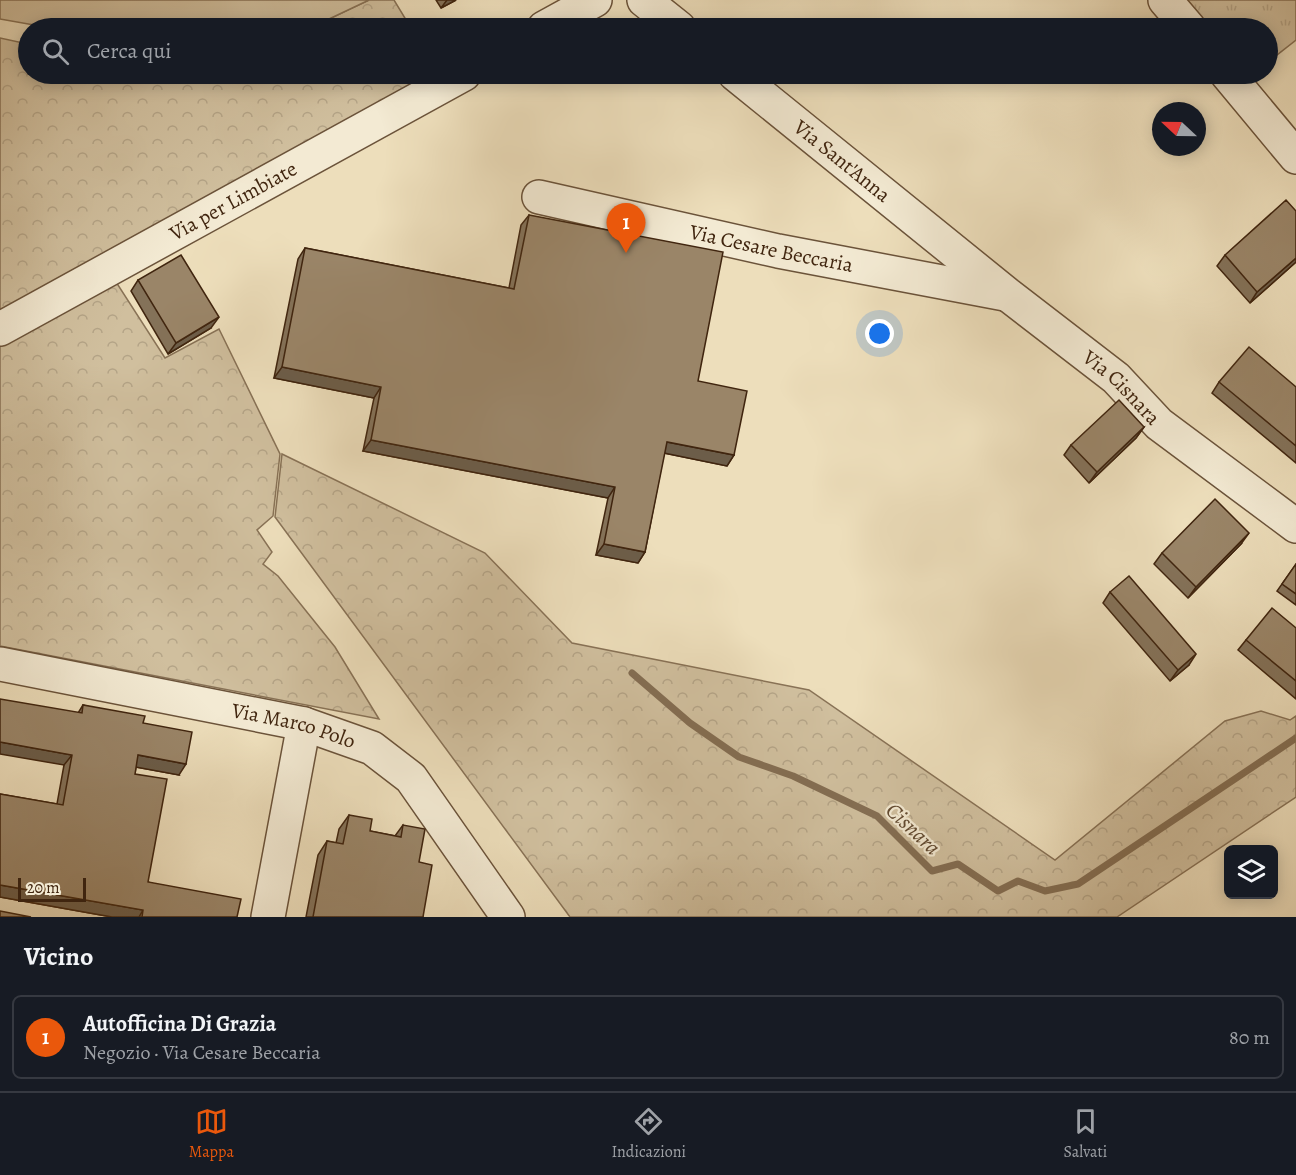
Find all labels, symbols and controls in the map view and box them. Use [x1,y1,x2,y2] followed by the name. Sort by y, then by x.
[18,18,1278,84] search box
[39,35,72,68] icon: search
[87,36,172,66] text: Cerca qui
[1152,102,1206,156] north arrow
[787,112,897,209] street label: Via Sant'Anna
[164,155,302,248] street label: Via per Limbiate
[606,204,646,253] pin: 1
[686,217,856,279] street label: Via Cesare Beccaria
[865,319,894,348] your location
[1076,343,1167,431] street label: Via Cisnara
[228,696,359,755] street label: Via Marco Polo
[879,796,947,862] water label: Cisnara
[1224,845,1278,899] map controls
[1224,845,1278,899] button: layers
[18,875,86,902] scale bar
[27,877,60,899] text: 20 m
[24,939,93,974] text: Vicino
[83,1009,276,1039] text: Autofficina Di Grazia
[42,1024,49,1051] text: 1
[1229,1024,1270,1051] text: 80 m
[83,1039,321,1066] text: Negozio · Via Cesare Beccaria
[189,1105,234,1163] tab: Mappa
[611,1105,686,1163] tab: Indicazioni
[1064,1105,1107,1163] tab: Salvati

